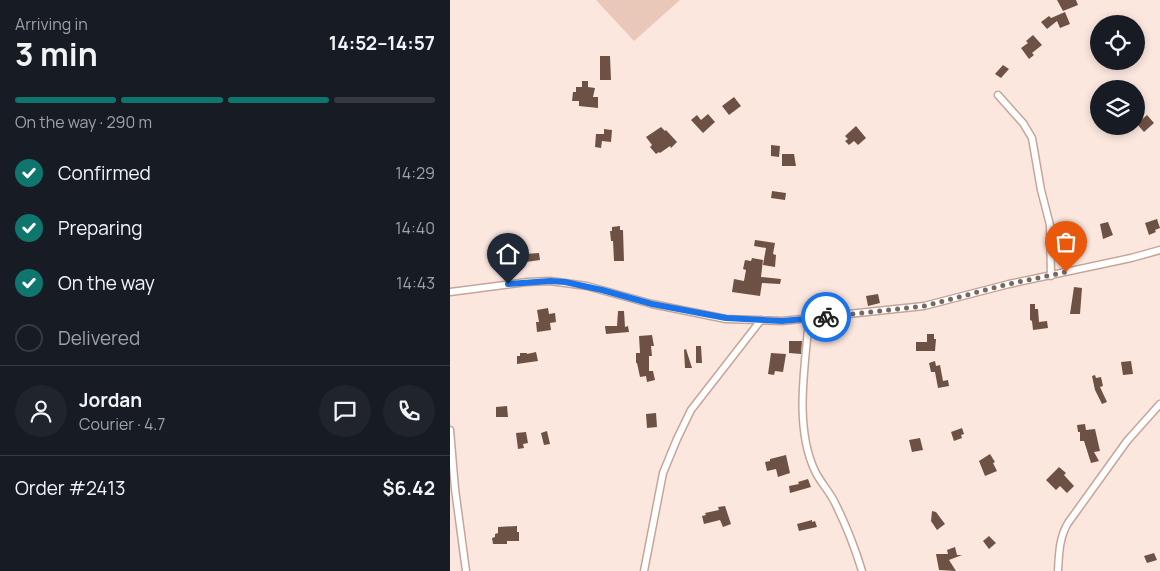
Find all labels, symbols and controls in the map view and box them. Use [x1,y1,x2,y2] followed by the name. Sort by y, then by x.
[15,13,88,35] text: Arriving in
[1090,15,1145,135] map controls
[1090,15,1145,70] button: locate
[329,30,435,56] text: 14:52–14:57
[15,32,98,76] text: 3 min
[1090,80,1145,135] button: layers
[15,111,152,133] text: On the way · 290 m
[15,159,43,187] icon: check
[58,160,151,186] text: Confirmed
[395,162,435,184] text: 14:29
[15,214,43,242] icon: check
[58,215,143,241] text: Preparing
[395,217,435,239] text: 14:40
[1045,221,1087,272] pin
[1052,228,1080,256] icon: bag
[487,233,529,284] pin
[494,240,522,268] icon: home
[15,269,43,297] icon: check
[58,270,155,296] text: On the way
[396,272,435,294] text: 14:43
[801,292,851,342] courier
[812,303,840,331] icon: bike
[58,325,140,351] text: Delivered
[15,385,67,437] button: person
[319,385,371,437] button: chat
[383,385,435,437] button: phone
[79,387,142,413] text: Jordan
[79,413,165,435] text: Courier · 4.7
[15,475,125,501] text: Order #2413
[383,475,435,501] text: $6.42

